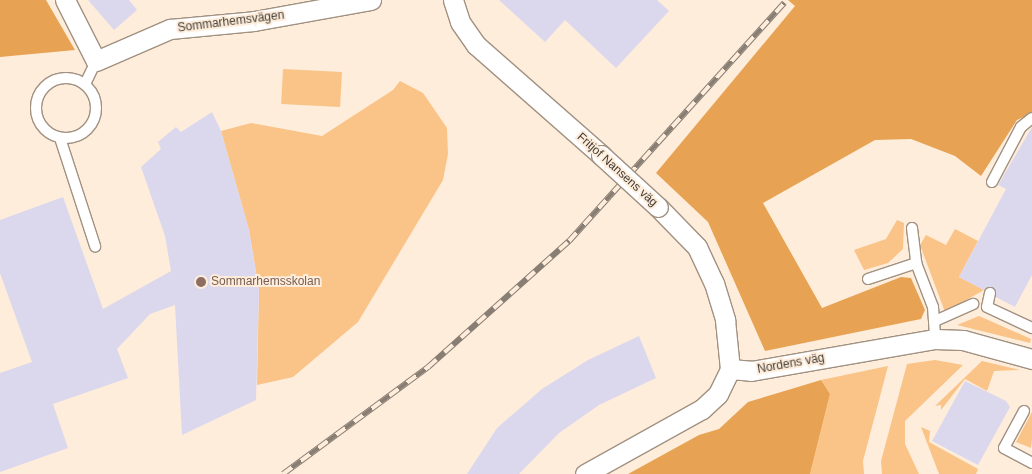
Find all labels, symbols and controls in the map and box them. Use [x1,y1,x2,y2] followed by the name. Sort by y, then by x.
[177,8,285,36] street label: Sommarhemsvägen
[574,130,660,210] street label: Fritjof Nansens väg
[211,275,320,289] place label: Sommarhemsskolan
[195,276,207,288] marker: Sommarhemsskolan
[756,351,826,377] street label: Nordens väg

